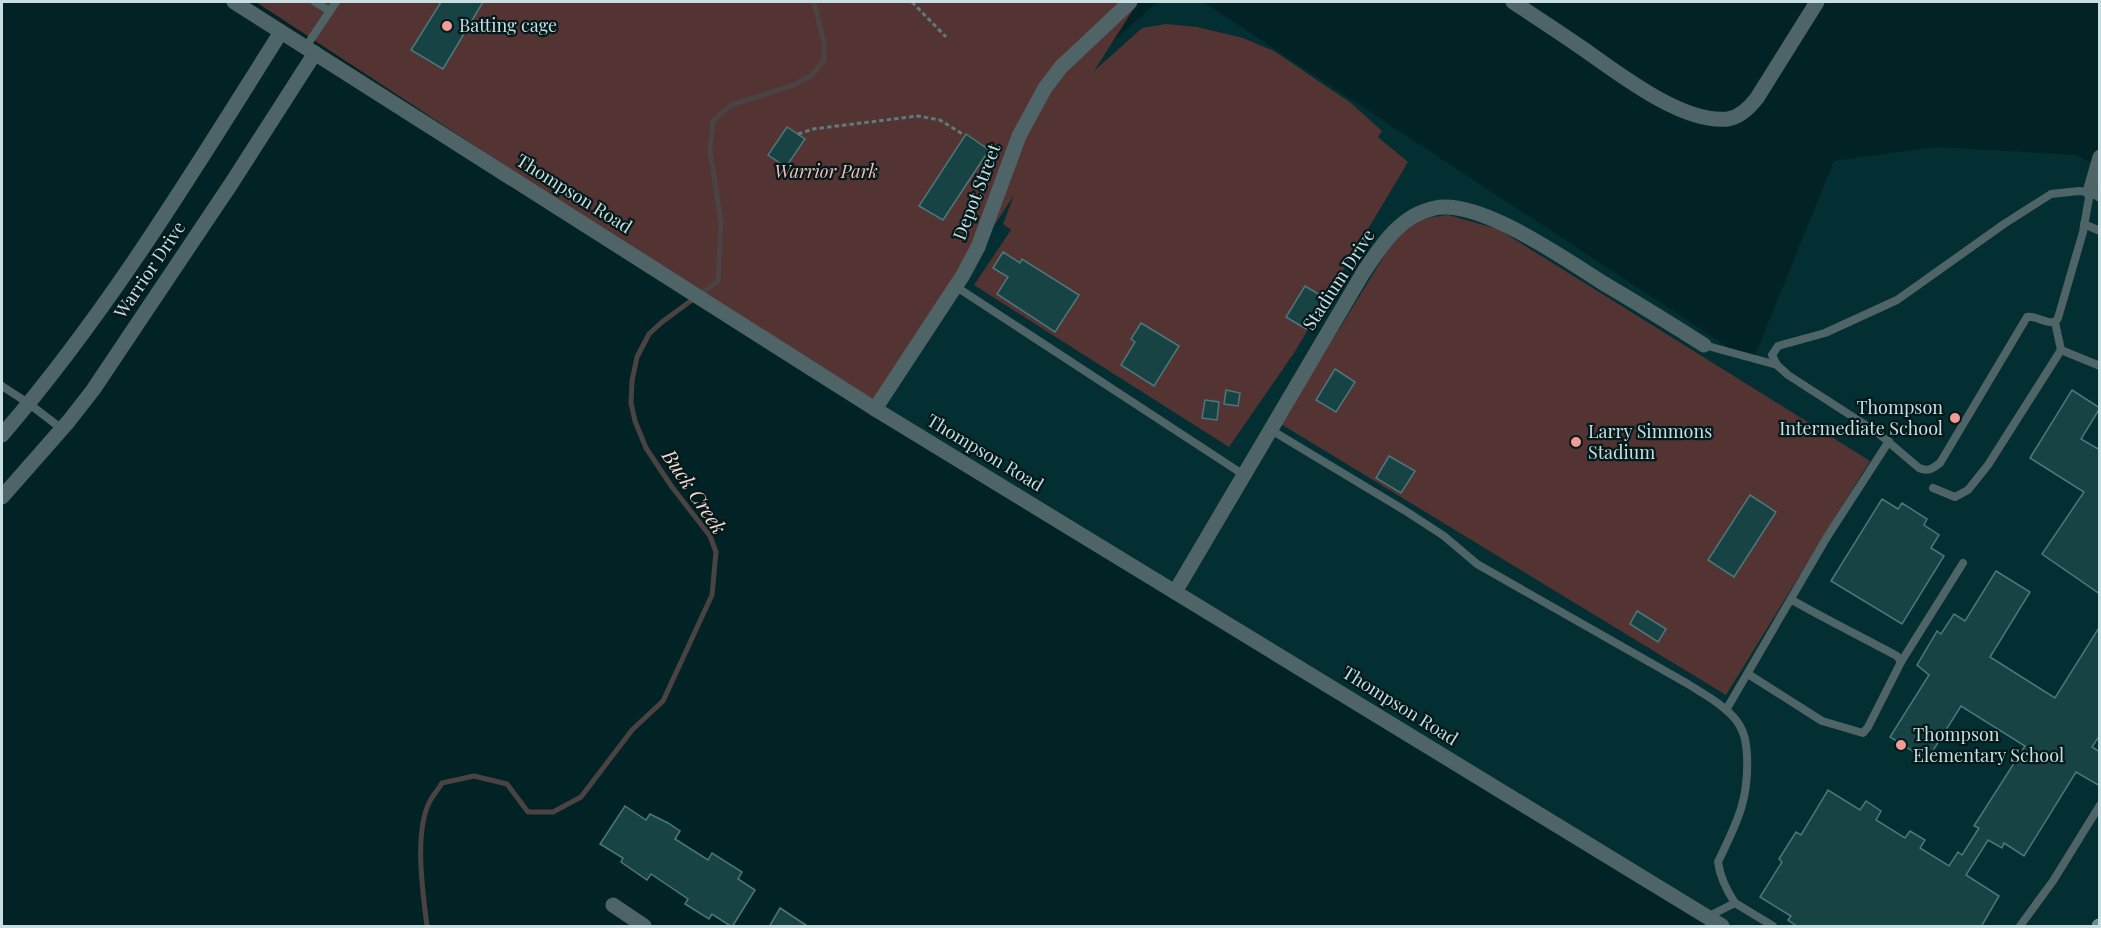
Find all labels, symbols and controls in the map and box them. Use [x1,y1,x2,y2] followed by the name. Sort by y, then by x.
[459,13,557,37] place label: Batting cage
[440,19,454,33] marker: Batting cage
[947,139,1006,243] street label: Depot Street
[512,148,637,239] street label: Thompson Road
[774,159,878,183] park label: Warrior Park
[107,216,190,323] street label: Warrior Drive
[1297,224,1380,335] street label: Stadium Drive
[1779,395,1943,440] place label: Thompson Intermediate School
[923,408,1049,497] street label: Thompson Road
[1948,411,1962,425] marker: Thompson Intermediate School
[1588,419,1712,464] place label: Larry Simmons Stadium
[1569,435,1583,449] marker: Larry Simmons Stadium
[656,443,734,539] water label: Buck Creek
[1338,660,1463,751] street label: Thompson Road
[1913,722,2064,767] place label: Thompson Elementary School
[1894,738,1908,752] marker: Thompson Elementary School

